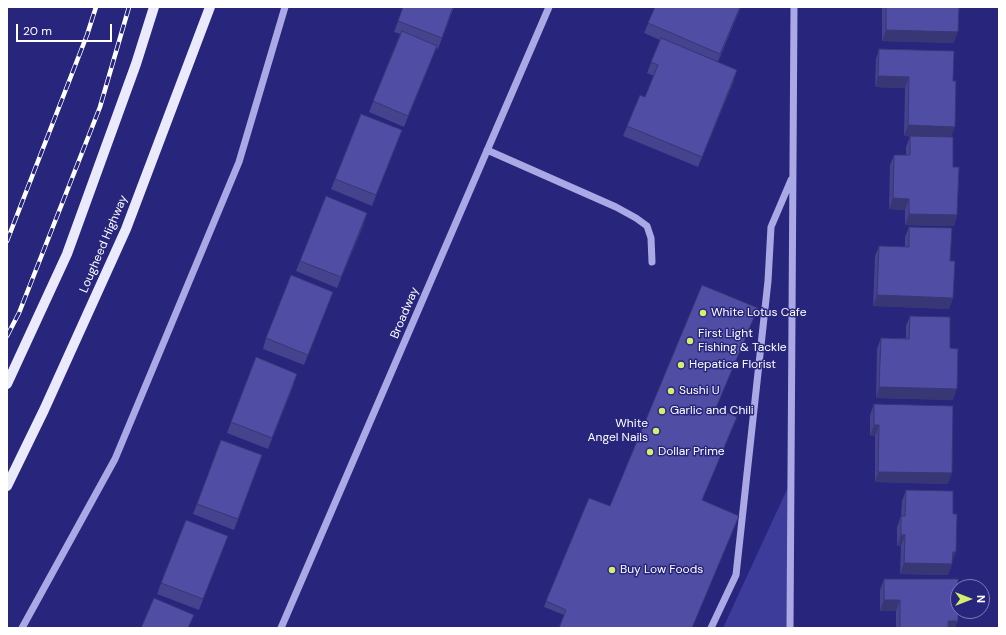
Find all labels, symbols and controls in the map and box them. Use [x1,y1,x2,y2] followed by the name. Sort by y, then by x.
[18,16,114,42] scale bar
[23,23,52,39] text: 20 m
[77,193,131,295] street label: Lougheed Highway
[388,285,422,341] street label: Broadway
[711,306,806,320] place label: White Lotus Cafe
[698,308,708,318] marker: White Lotus Cafe
[698,327,787,355] place label: First Light Fishing & Tackle
[685,336,695,346] marker: First Light Fishing & Tackle
[689,358,776,372] place label: Hepatica Florist
[676,360,686,370] marker: Hepatica Florist
[679,384,720,398] place label: Sushi U
[666,386,676,396] marker: Sushi U
[670,404,754,418] place label: Garlic and Chili
[657,406,667,416] marker: Garlic and Chili
[588,417,648,445] place label: White Angel Nails
[651,426,661,436] marker: White Angel Nails
[658,445,725,459] place label: Dollar Prime
[645,447,655,457] marker: Dollar Prime
[620,563,703,577] place label: Buy Low Foods
[607,565,617,575] marker: Buy Low Foods
[950,579,990,619] north arrow
[974,595,988,603] text: N

